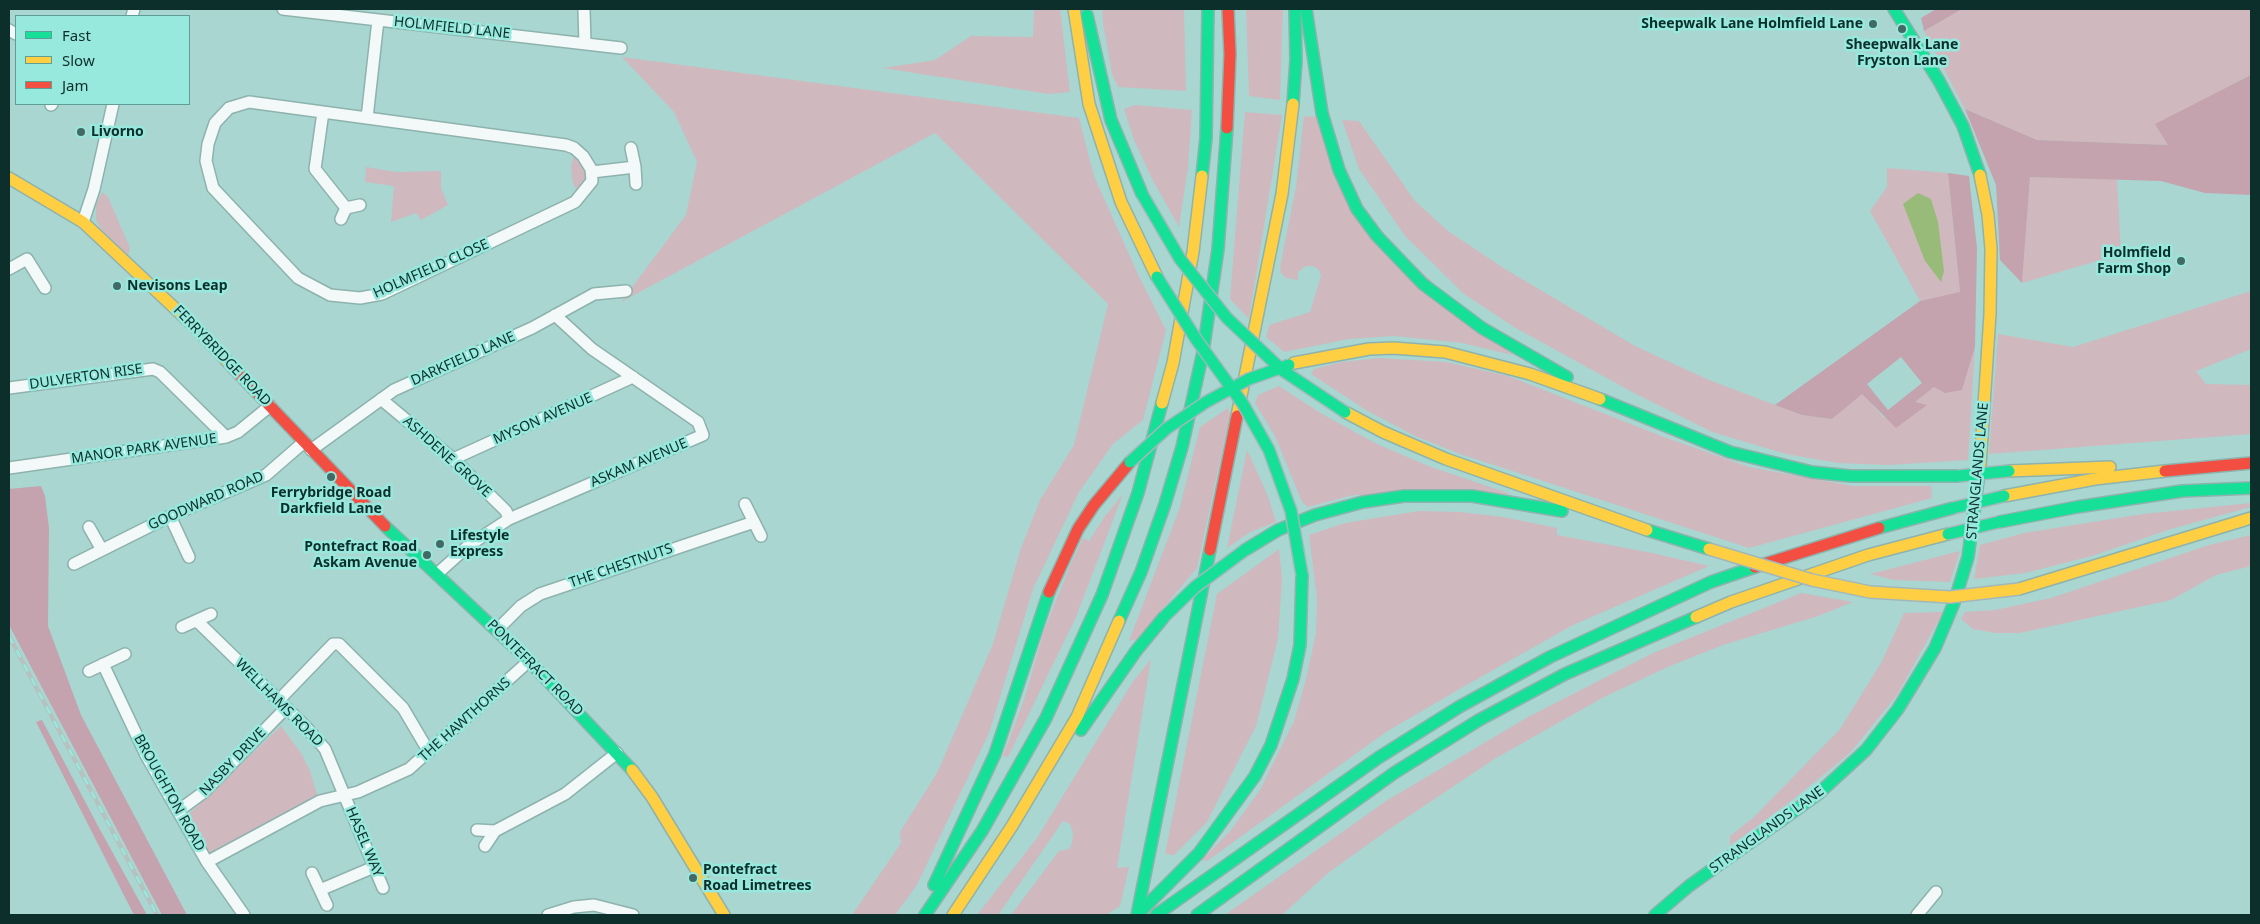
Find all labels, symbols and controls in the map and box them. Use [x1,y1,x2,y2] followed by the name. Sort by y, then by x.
[393,14,511,42] street label: HOLMFIELD LANE
[15,15,190,105] legend
[1641,16,1863,32] place label: Sheepwalk Lane Holmfield Lane
[1867,18,1879,30] marker: Sheepwalk Lane Holmfield Lane
[1896,23,1908,35] marker: Sheepwalk Lane Fryston Lane
[62,25,91,45] text: Fast
[1846,37,1958,70] place label: Sheepwalk Lane Fryston Lane
[62,50,95,70] text: Slow
[62,75,89,95] text: Jam
[91,124,144,140] place label: Livorno
[75,126,87,138] marker: Livorno
[371,236,491,302] street label: HOLMFIELD CLOSE
[2097,245,2171,278] place label: Holmfield Farm Shop
[2175,255,2187,267] marker: Holmfield Farm Shop
[127,278,228,294] place label: Nevisons Leap
[111,280,123,292] marker: Nevisons Leap
[170,302,274,410] street label: FERRYBRIDGE ROAD
[408,329,518,389] street label: DARKFIELD LANE
[28,361,144,393] street label: DULVERTON RISE
[491,390,595,448] street label: MYSON AVENUE
[1964,402,1992,540] street label: STRANGLANDS LANE
[399,413,495,501] street label: ASHDENE GROVE
[70,430,218,468] street label: MANOR PARK AVENUE
[588,435,690,491] street label: ASKAM AVENUE
[146,468,266,534] street label: GOODWARD ROAD
[325,471,337,483] marker: Ferrybridge Road Darkfield Lane
[271,485,391,518] place label: Ferrybridge Road Darkfield Lane
[450,528,509,560] place label: Lifestyle Express
[434,538,446,550] marker: Lifestyle Express
[304,539,417,572] place label: Pontefract Road Askam Avenue
[567,540,675,592] street label: THE CHESTNUTS
[421,549,433,561] marker: Pontefract Road Askam Avenue
[483,616,587,720] street label: PONTEFRACT ROAD
[232,656,326,750] street label: WELLHAMS ROAD
[416,674,514,766] street label: THE HAWTHORNS
[196,725,270,799] street label: NASBY DRIVE
[130,732,208,854] street label: BROUGHTON ROAD
[1707,783,1827,877] street label: STRANGLANDS LANE
[342,805,386,879] street label: HASEL WAY
[703,862,812,894] place label: Pontefract Road Limetrees
[687,872,699,884] marker: Pontefract Road Limetrees

